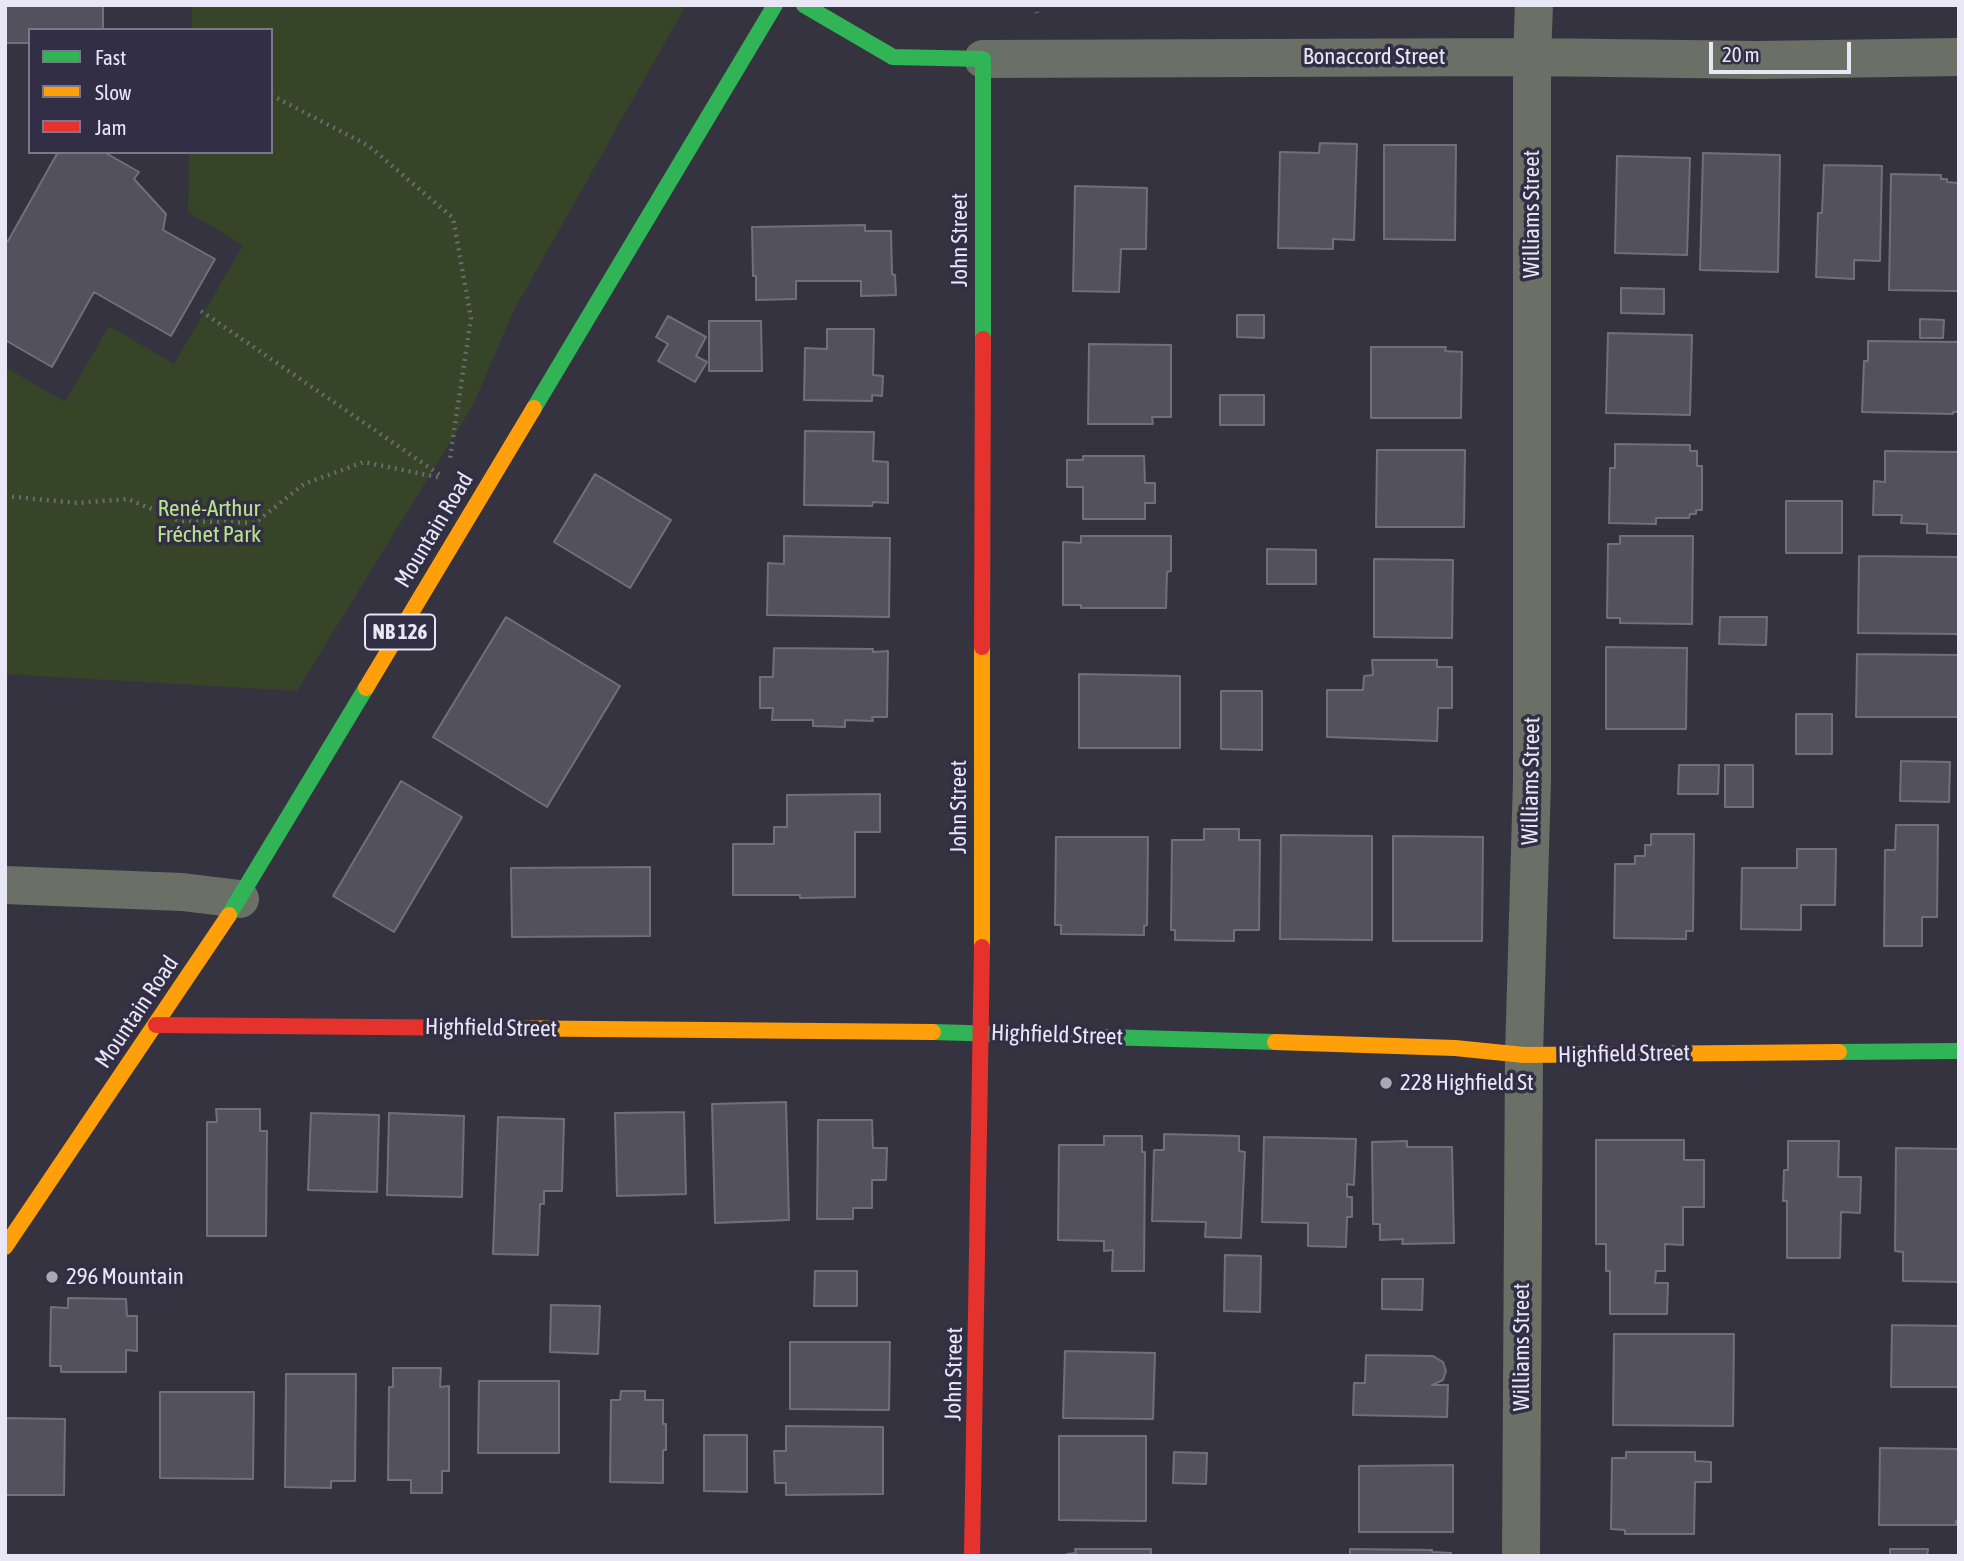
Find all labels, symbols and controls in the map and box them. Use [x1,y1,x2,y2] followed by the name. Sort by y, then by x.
[28,28,273,154] legend
[1712,28,1854,72] scale bar
[1722,42,1760,66] text: 20 m
[1303,43,1445,71] street label: Bonaccord Street
[95,45,126,69] text: Fast
[95,80,131,104] text: Slow
[95,115,127,139] text: Jam
[1518,150,1546,278] street label: Williams Street
[946,193,974,287] street label: John Street
[389,467,479,593] street label: Mountain Road
[157,495,261,549] park label: René-Arthur Fréchet Park
[365,614,435,650] road number: NB 126
[1516,717,1546,845] street label: Williams Street
[945,760,973,854] street label: John Street
[89,951,185,1073] street label: Mountain Road
[425,1013,557,1043] street label: Highfield Street
[990,1019,1124,1051] street label: Highfield Street
[1558,1039,1690,1069] street label: Highfield Street
[1400,1069,1534,1097] place label: 228 Highfield St
[1378,1075,1394,1091] marker: 228 Highfield St
[66,1263,184,1291] place label: 296 Mountain
[44,1269,60,1285] marker: 296 Mountain
[1508,1283,1536,1411] street label: Williams Street
[939,1327,969,1421] street label: John Street

